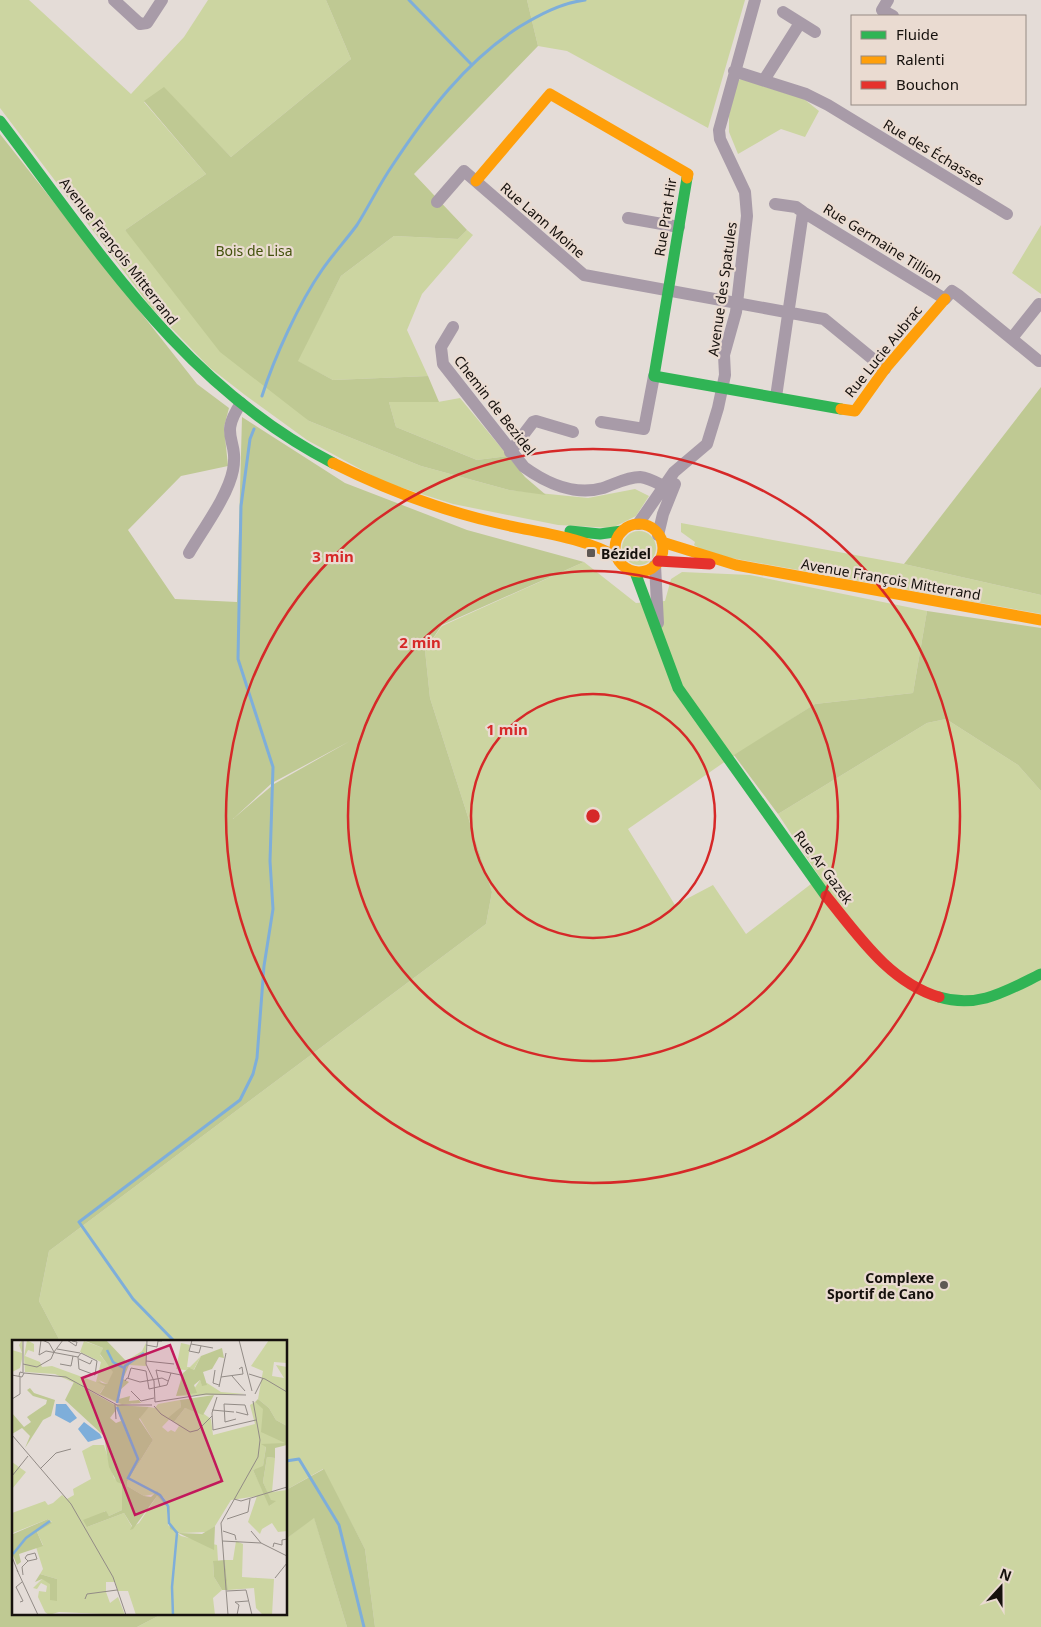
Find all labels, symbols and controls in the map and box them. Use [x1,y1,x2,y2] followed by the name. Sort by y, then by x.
[851,15,1026,105] legend
[896,24,938,44] text: Fluide
[896,49,945,69] text: Ralenti
[896,74,959,94] text: Bouchon
[880,114,988,190] street label: Rue des Échasses
[56,173,182,329] street label: Avenue François Mitterrand
[649,176,681,258] street label: Rue Prat Hir
[497,178,589,262] street label: Rue Lann Moine
[820,199,946,287] street label: Rue Germaine Tillion
[703,220,741,358] street label: Avenue des Spatules
[215,241,293,260] park label: Bois de Lisa
[840,301,926,401] street label: Rue Lucie Aubrac
[450,351,540,459] street label: Chemin de Bezidel
[601,544,651,563] place label: Bézidel
[312,546,354,566] text: 3 min
[585,547,597,559] marker: Bézidel
[800,554,982,604] street label: Avenue François Mitterrand
[399,632,441,652] text: 2 min
[486,719,528,739] text: 1 min
[584,807,602,825] centre of rings
[790,826,858,908] street label: Rue Ar Gazek
[827,1268,934,1303] place label: Complexe Sportif de Cano
[938,1279,950,1291] marker: Complexe Sportif de Cano
[12,1340,288,1614] inset map
[976,1562,1026,1612] north arrow
[997,1563,1015,1585] text: N

